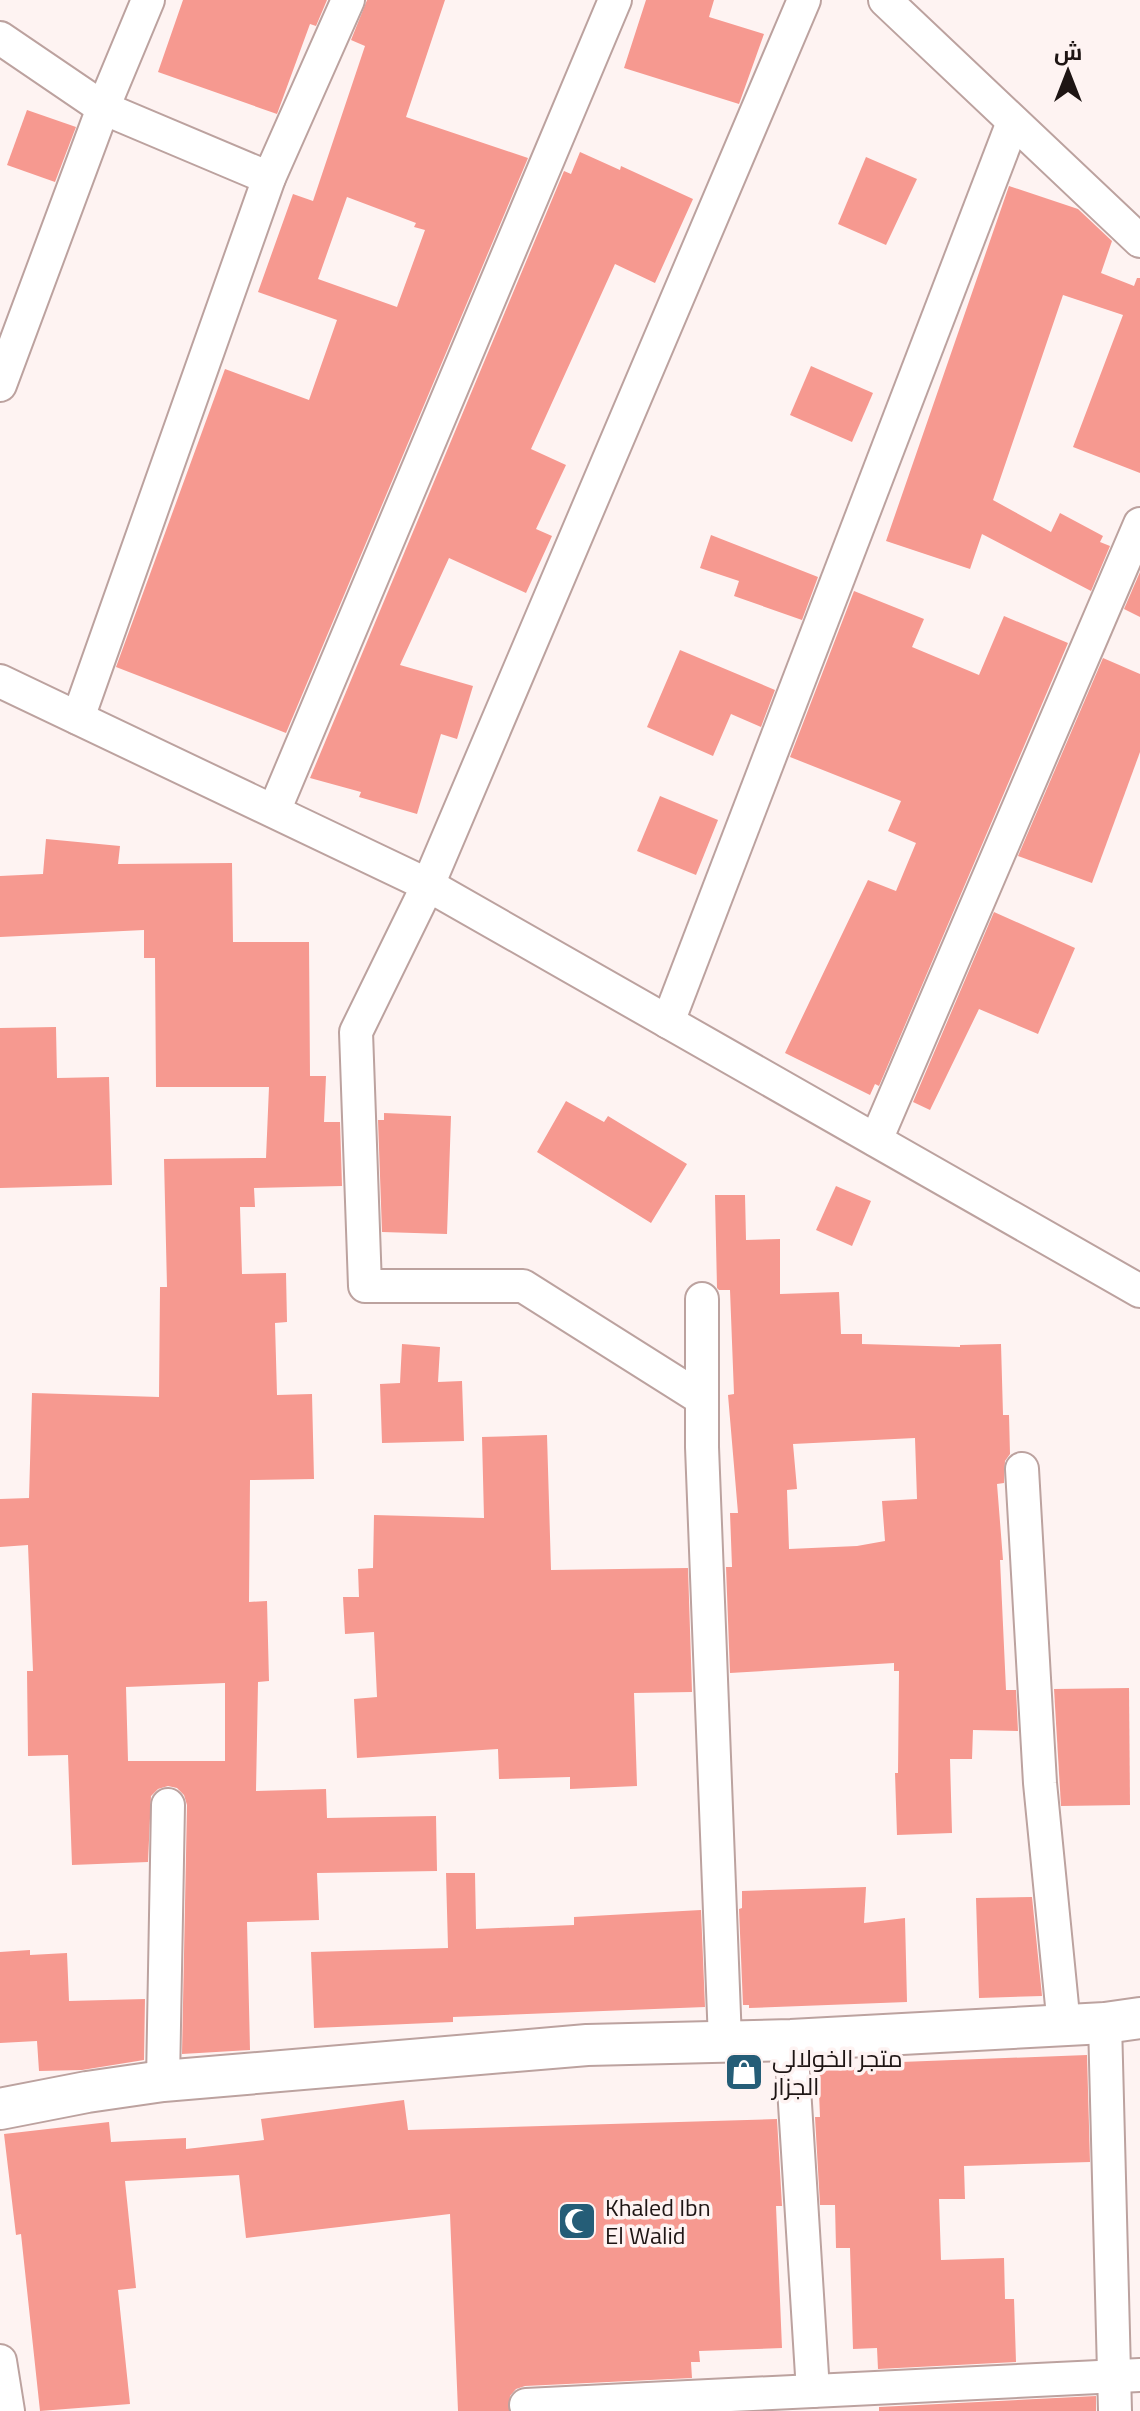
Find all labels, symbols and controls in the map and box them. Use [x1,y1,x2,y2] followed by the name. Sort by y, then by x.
[1028,32,1108,112] north arrow
[1054,35,1082,69] text: ش
[770,2040,903,2104] place label: متجر الخولالي الجزار
[723,2051,765,2093] shop icon: متجر الخولالي الجزار
[605,2189,711,2253] place label: Khaled Ibn El Walid
[556,2200,598,2242] mosque icon: Khaled Ibn El Walid

